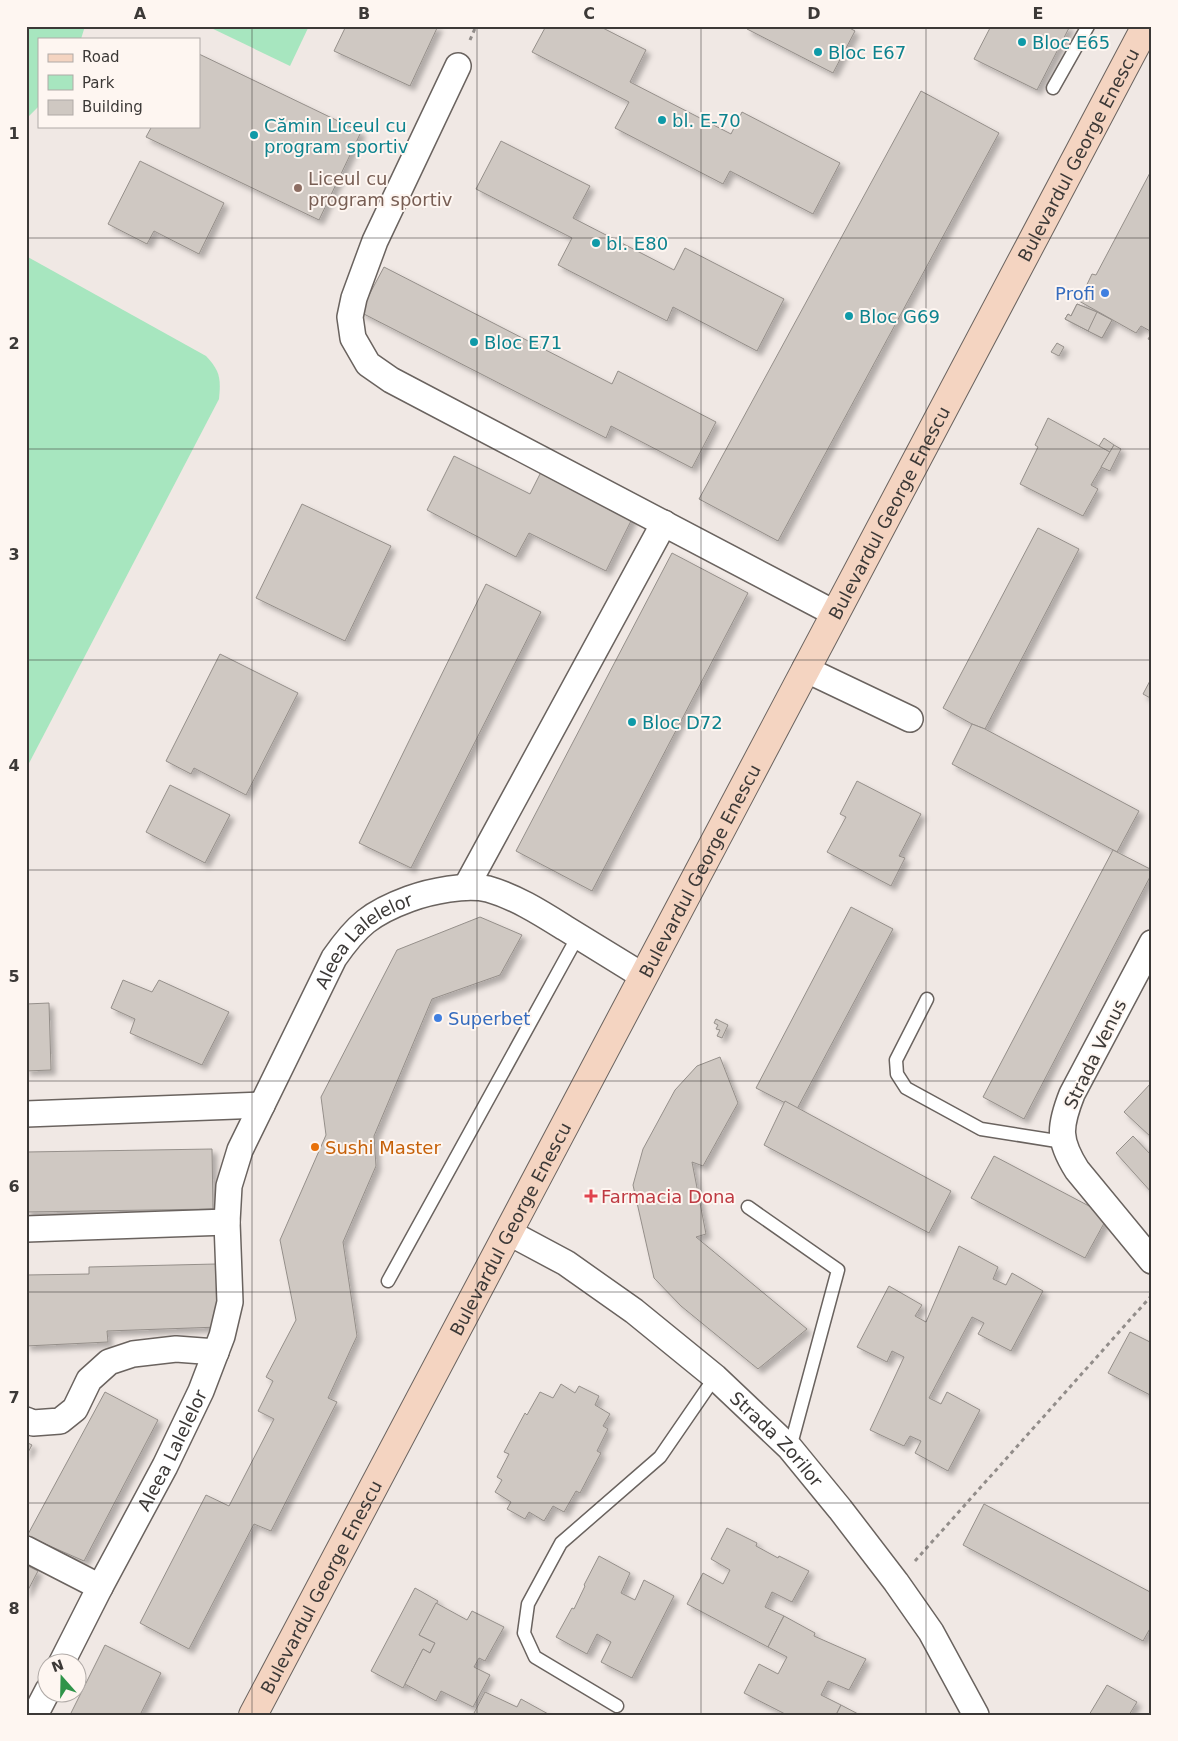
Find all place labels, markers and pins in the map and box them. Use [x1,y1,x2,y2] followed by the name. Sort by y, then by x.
[1032,32,1110,53] place label: Bloc E65
[1016,36,1028,48] marker: Bloc E65
[828,42,906,63] place label: Bloc E67
[812,46,824,58] marker: Bloc E67
[672,110,741,131] place label: bl. E-70
[656,114,668,126] marker: bl. E-70
[264,115,409,157] place label: Cămin Liceul cu program sportiv
[248,129,260,141] marker: Cămin Liceul cu program sportiv
[308,168,453,210] place label: Liceul cu program sportiv
[292,182,304,194] marker: Liceul cu program sportiv
[606,233,668,254] place label: bl. E80
[590,237,602,249] marker: bl. E80
[1055,283,1095,304] place label: Profi
[1099,287,1111,299] marker: Profi
[859,306,940,327] place label: Bloc G69
[843,310,855,322] marker: Bloc G69
[484,332,562,353] place label: Bloc E71
[468,336,480,348] marker: Bloc E71
[642,712,723,733] place label: Bloc D72
[626,716,638,728] marker: Bloc D72
[448,1008,530,1029] place label: Superbet
[432,1012,444,1024] marker: Superbet
[325,1137,441,1158] place label: Sushi Master
[309,1141,321,1153] marker: Sushi Master
[601,1186,735,1207] place label: Farmacia Dona
[585,1190,597,1202] marker: Farmacia Dona

